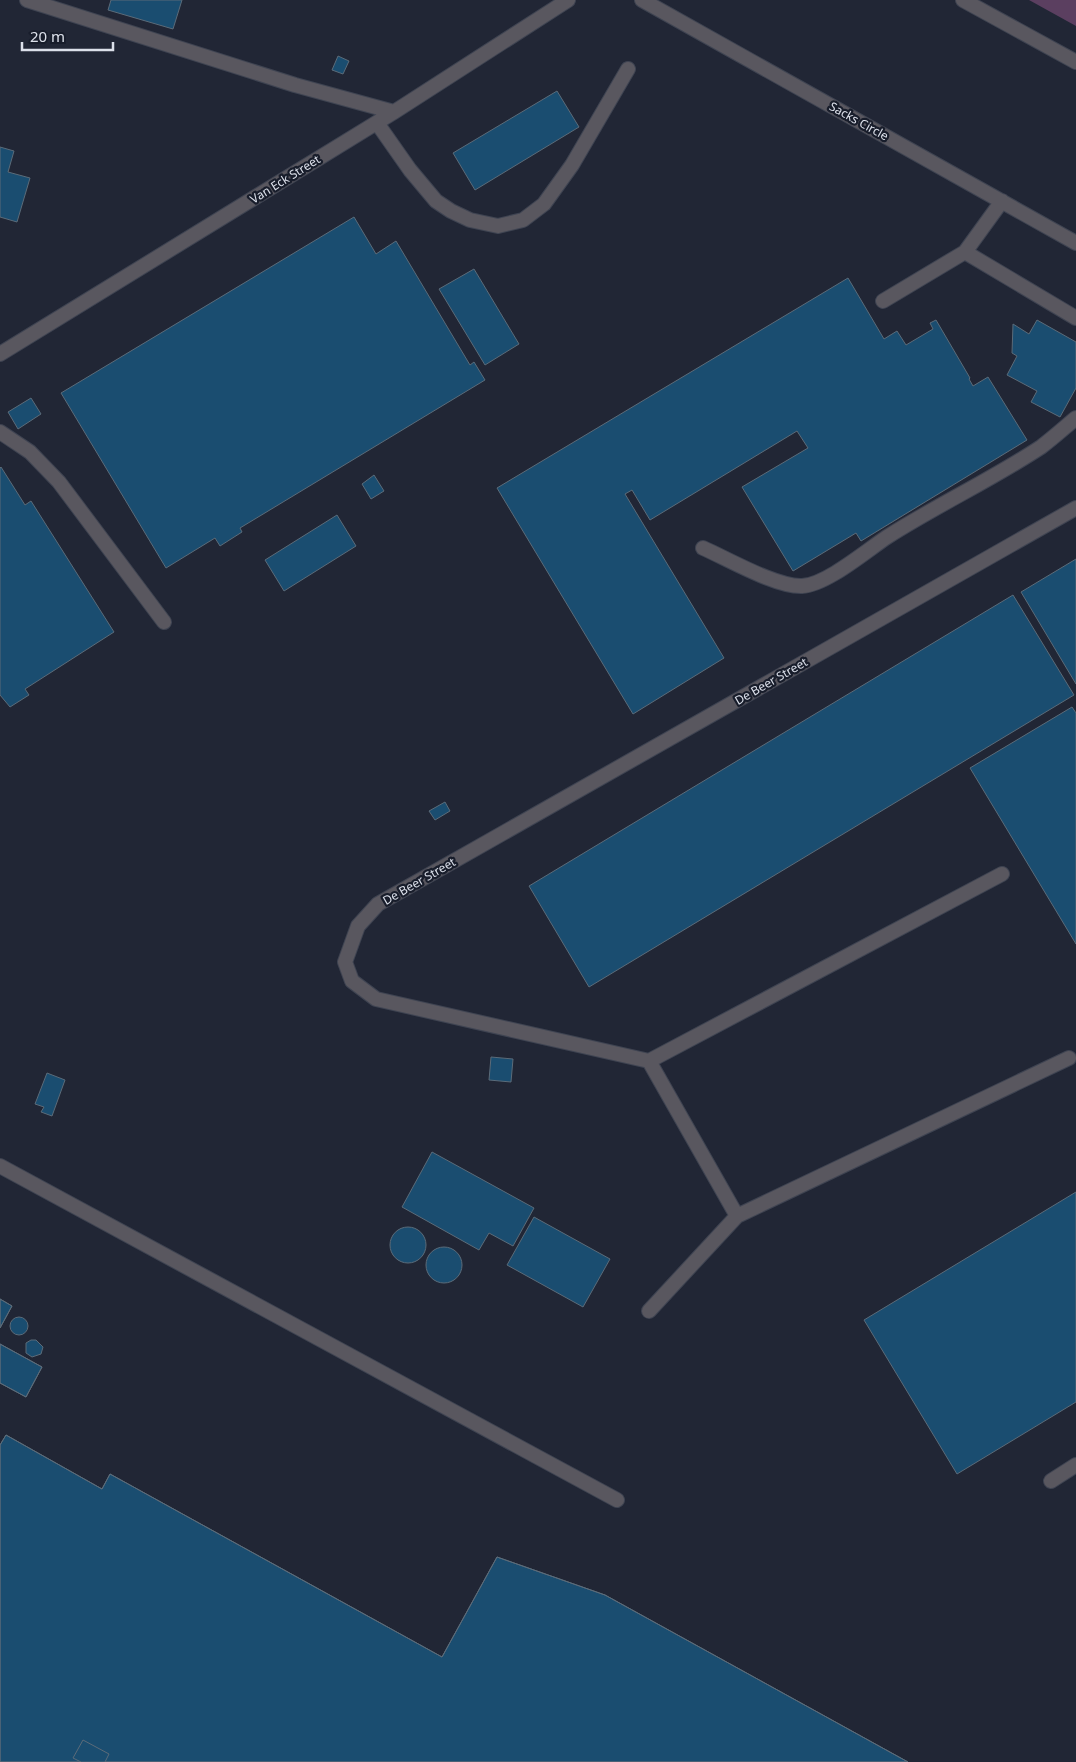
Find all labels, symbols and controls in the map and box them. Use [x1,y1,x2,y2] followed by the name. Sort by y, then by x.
[22,20,114,52] scale bar
[30,26,65,46] text: 20 m
[826,98,892,144] street label: Sacks Circle
[247,150,324,207] street label: Van Eck Street
[731,653,811,709] street label: De Beer Street
[379,853,459,909] street label: De Beer Street

